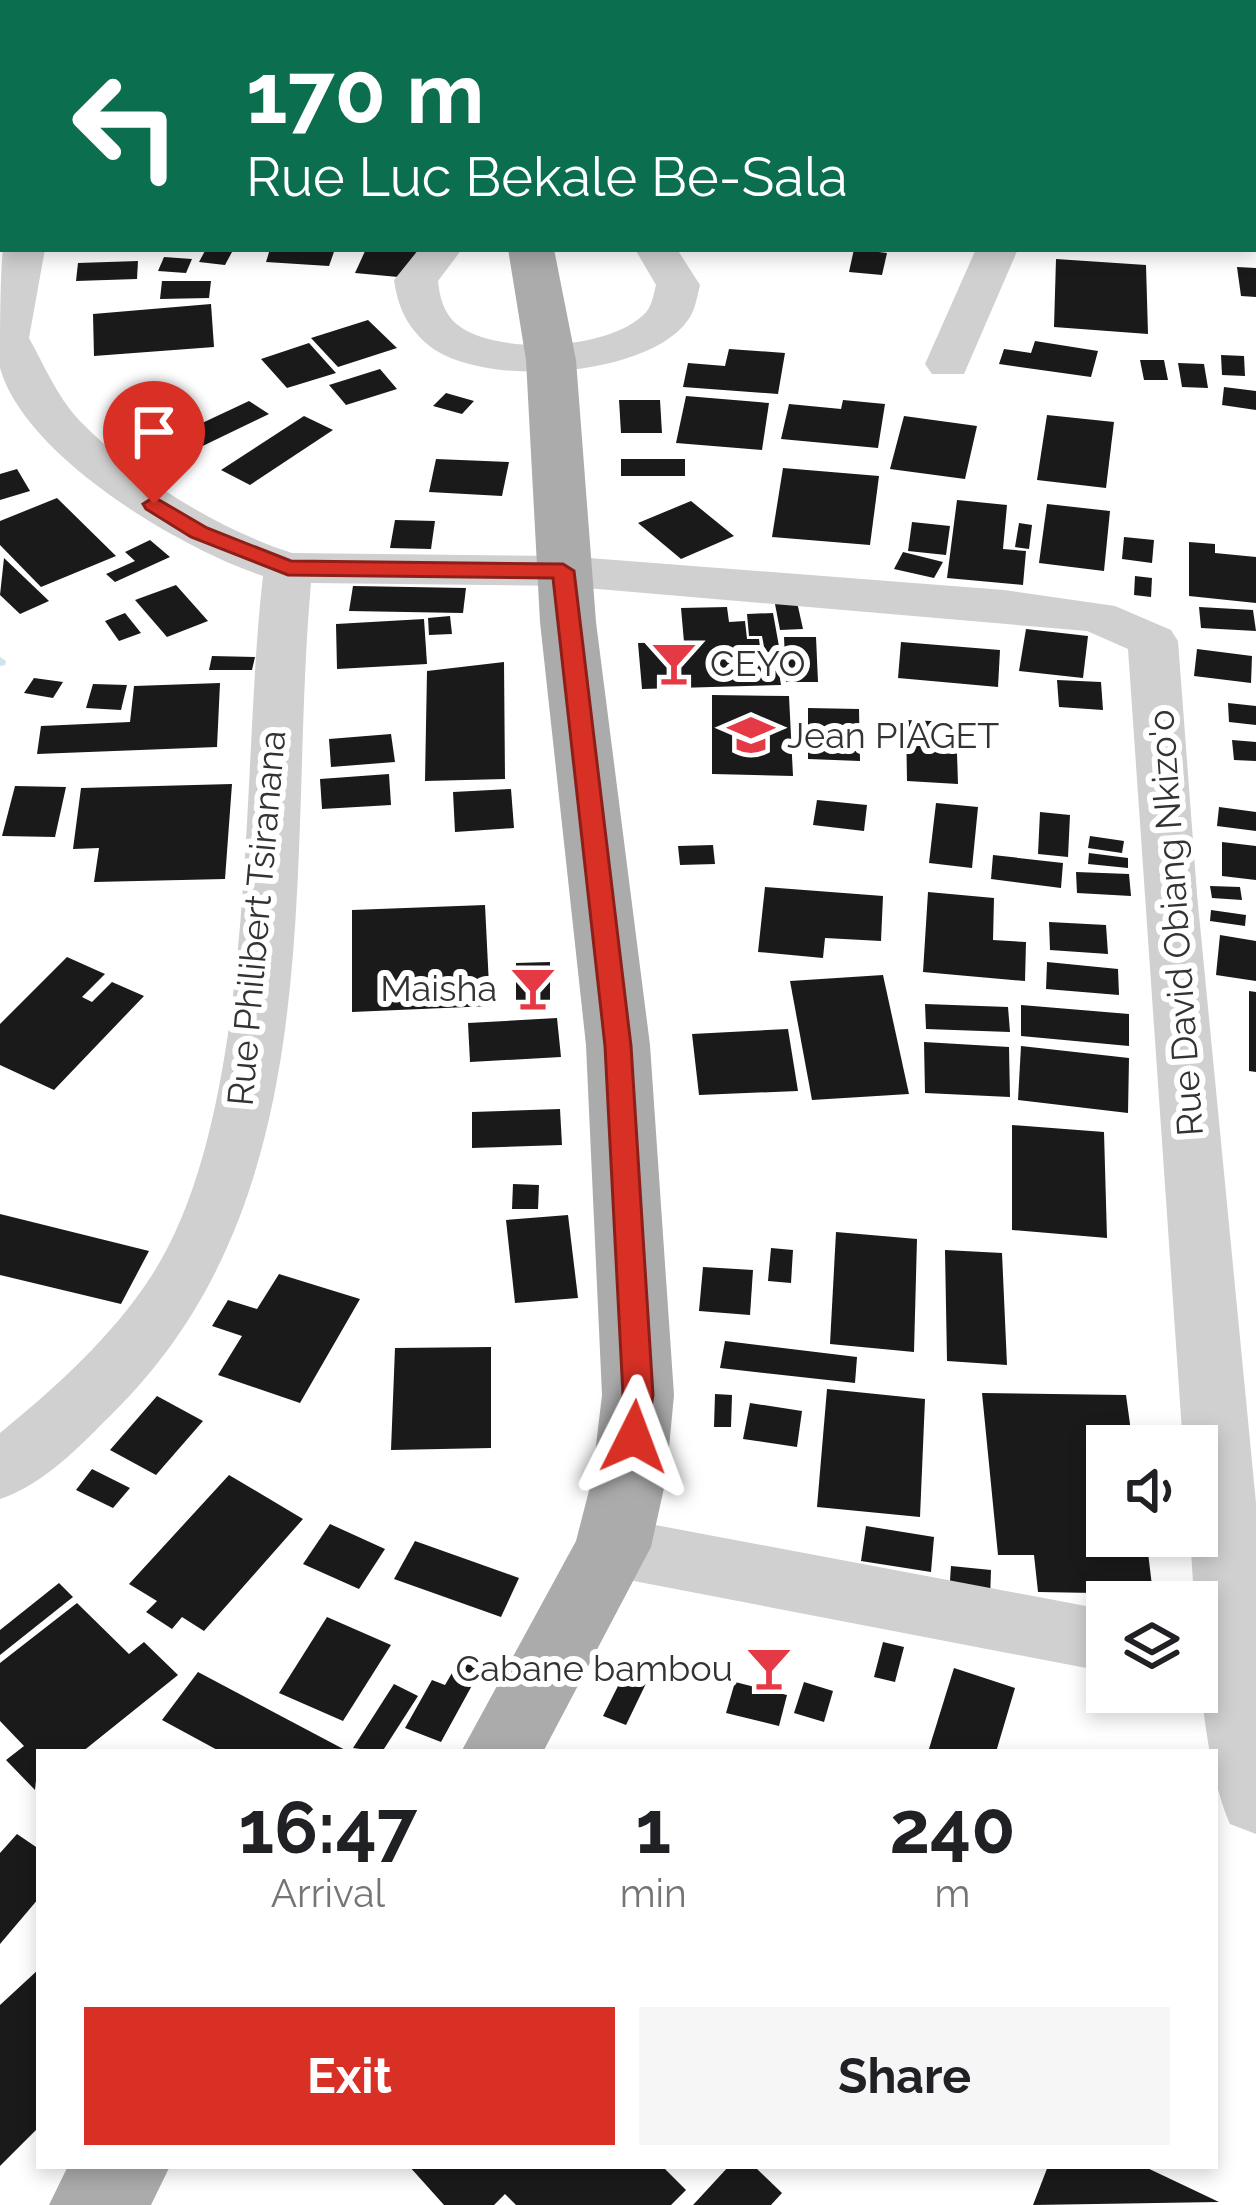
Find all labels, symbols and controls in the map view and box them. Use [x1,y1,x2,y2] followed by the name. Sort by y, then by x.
[246,44,485,143] text: 170 m
[48,48,204,204] icon: left
[246,145,848,209] text: Rue Luc Bekale Be-Sala
[103,381,205,504] pin
[121,399,187,465] icon: arrive
[649,638,699,688] bar icon: CEYO
[710,642,805,684] place label: CEYO
[1139,708,1211,1138] street label: Rue David Obiang Nkizo'o
[726,710,776,760] school or university icon: Jean PIAGET
[787,714,999,756] place label: Jean PIAGET
[219,728,293,1108] street label: Rue Philibert Tsiranana
[508,963,558,1013] bar icon: Maisha
[380,967,497,1009] place label: Maisha
[571,1374,697,1500] position arrow
[1086,1425,1218,1713] map controls
[1086,1425,1218,1557] button: sound
[1086,1581,1218,1713] button: layers
[744,1643,794,1693] bar icon: Cabane bambou
[456,1647,733,1689] place label: Cabane bambou
[239,1785,417,1870] text: 16:47
[636,1785,671,1870] text: 1
[889,1785,1015,1870] text: 240
[271,1870,385,1916] text: Arrival
[620,1870,687,1916] text: min
[934,1870,970,1916] text: m
[84,2007,615,2145] button: Exit
[639,2007,1170,2145] button: Share

